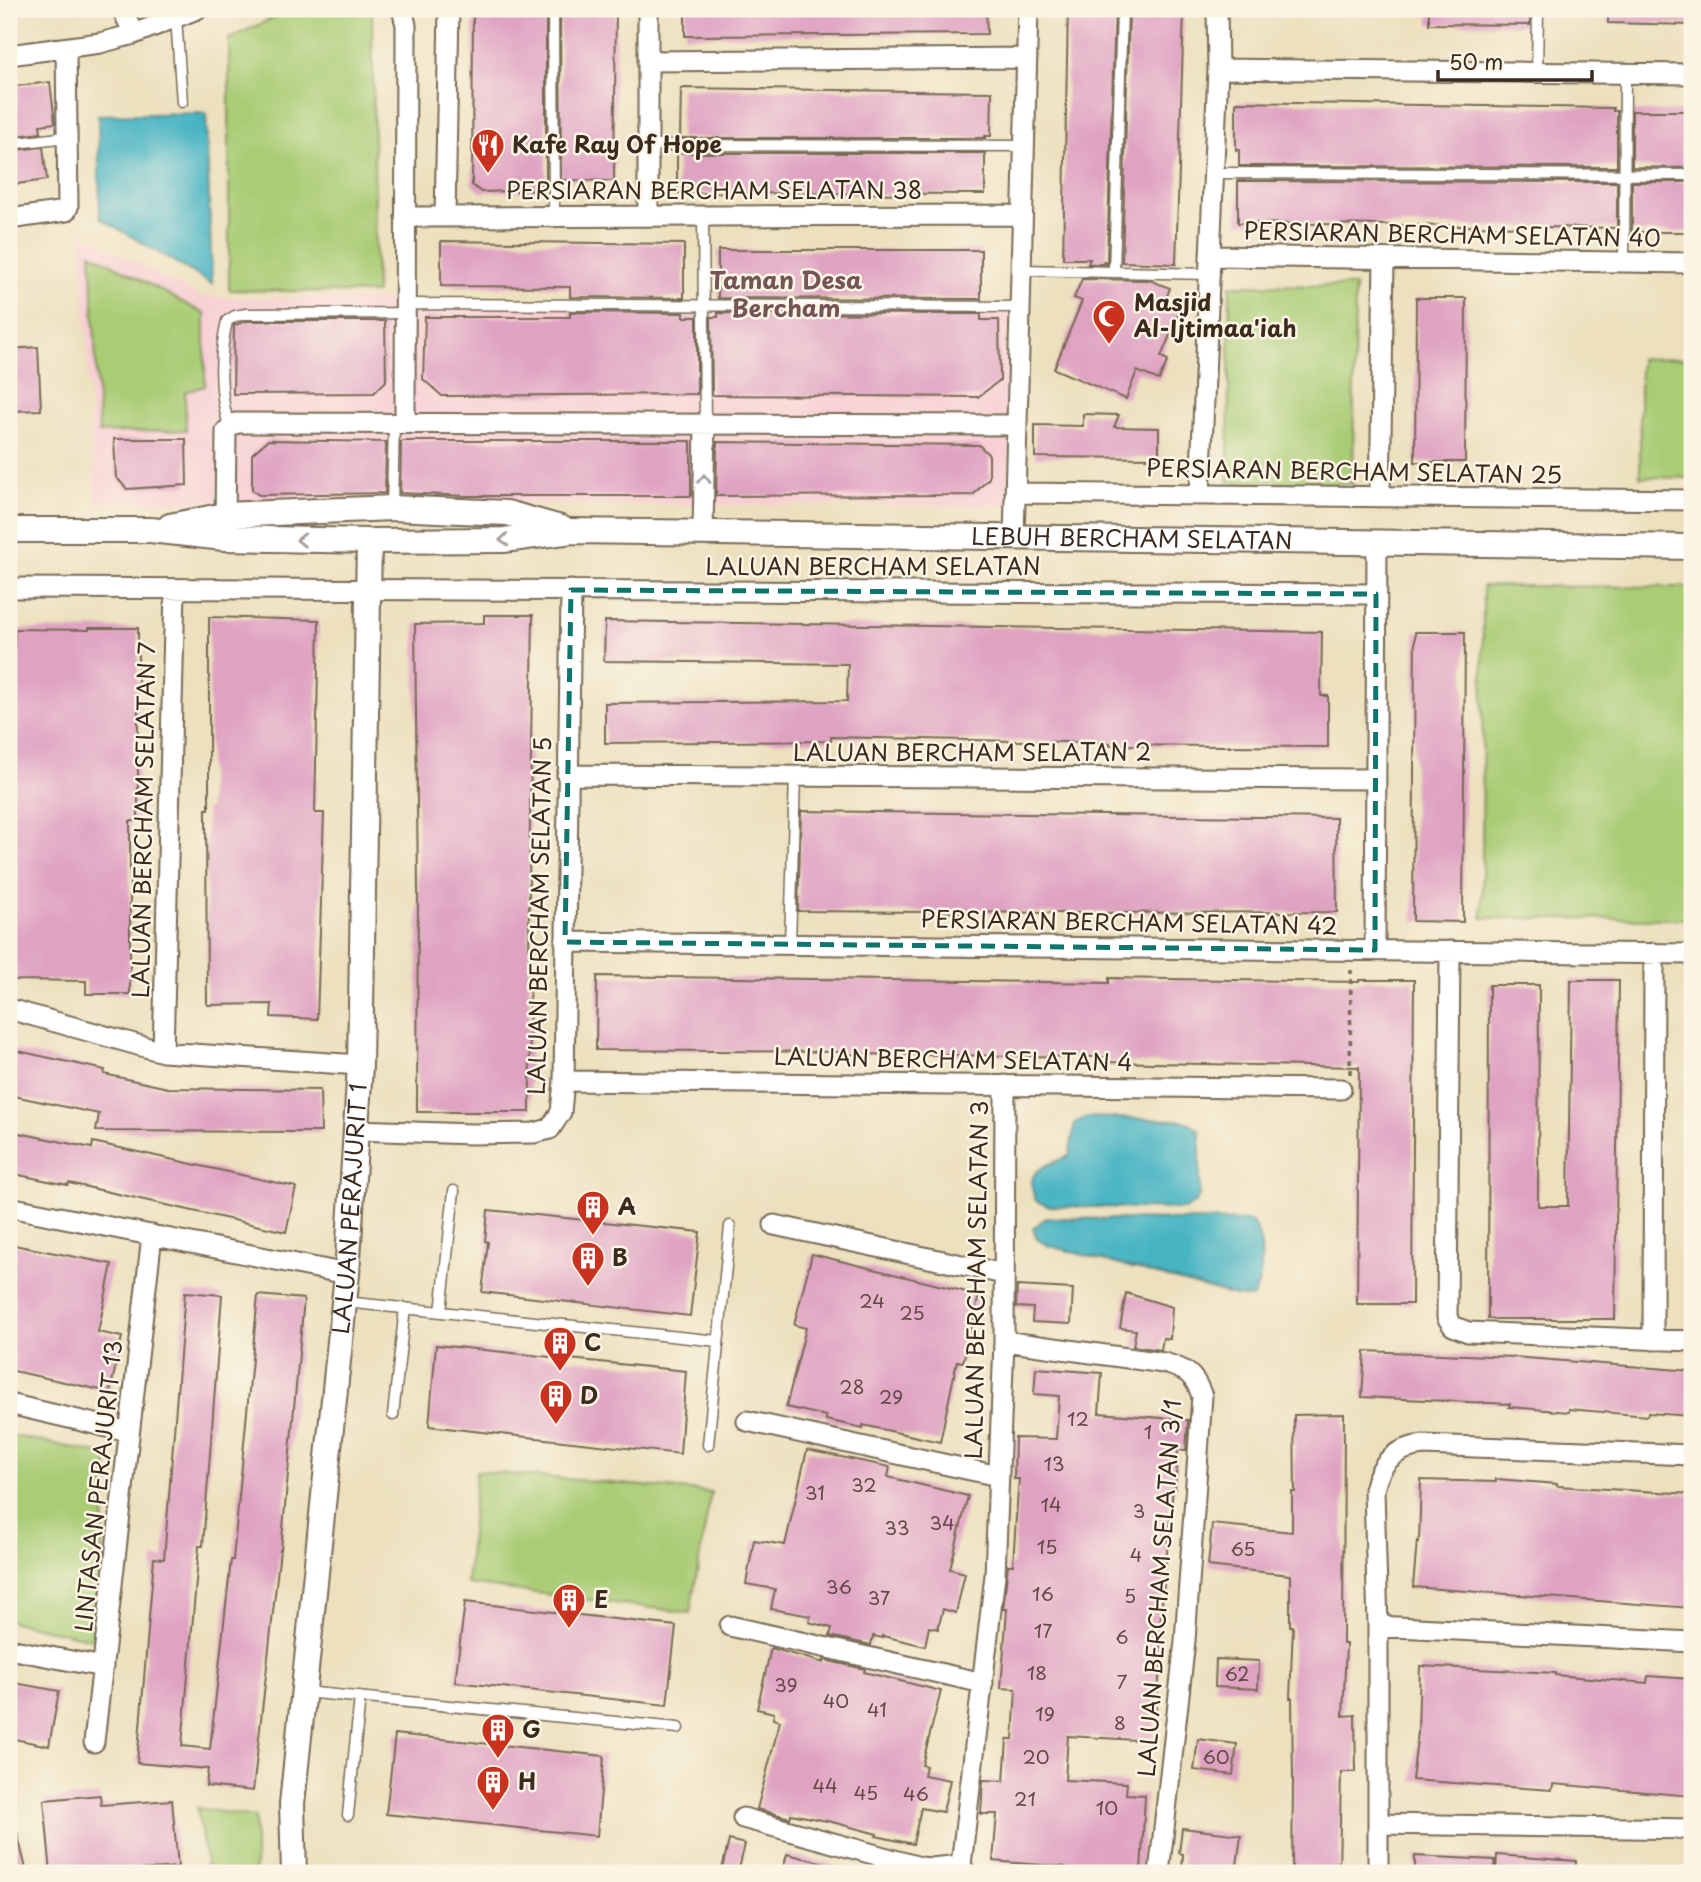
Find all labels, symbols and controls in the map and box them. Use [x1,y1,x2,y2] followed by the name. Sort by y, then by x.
[1438,38,1592,82] scale bar
[1449,45,1503,77] text: 50 m
[469,126,507,175] restaurant icon: Kafe Ray Of Hope
[512,126,723,161] place label: Kafe Ray Of Hope
[506,172,922,207] street label: PERSIARAN BERCHAM SELATAN 38
[1243,212,1661,255] street label: PERSIARAN BERCHAM SELATAN 40
[710,261,863,325] district label: Taman Desa Bercham
[1134,284,1297,345] place label: Masjid Al-Ijtimaa'iah
[1090,297,1128,346] mosque icon: Masjid Al-Ijtimaa'iah
[1146,449,1563,492] street label: PERSIARAN BERCHAM SELATAN 25
[696,473,712,483] one-way arrow
[971,518,1293,557] street label: LEBUH BERCHAM SELATAN
[295,532,305,548] one-way arrow
[499,532,510,547] one-way arrow
[705,548,1041,583] street label: LALUAN BERCHAM SELATAN
[122,641,163,999] street label: LALUAN BERCHAM SELATAN 7
[793,734,1151,769] street label: LALUAN BERCHAM SELATAN 2
[518,737,559,1095] street label: LALUAN BERCHAM SELATAN 5
[920,900,1338,943] street label: PERSIARAN BERCHAM SELATAN 42
[773,1038,1133,1079] street label: LALUAN BERCHAM SELATAN 4
[322,1082,375,1336] street label: LALUAN PERAJURIT 1
[955,1100,996,1460] street label: LALUAN BERCHAM SELATAN 3
[574,1188,612,1237] building icon: A
[618,1188,636,1223] place label: A
[569,1239,607,1288] building icon: B
[612,1239,628,1274] place label: B
[859,1286,885,1314] house number: 24
[899,1298,925,1326] house number: 25
[541,1324,579,1373] building icon: C
[584,1324,601,1359] place label: C
[65,1338,130,1634] street label: LINTASAN PERAJURIT 13
[839,1372,865,1400] house number: 28
[537,1377,575,1426] building icon: D
[580,1377,598,1412] place label: D
[879,1382,903,1410] house number: 29
[1128,1398,1189,1778] street label: LALUAN BERCHAM SELATAN 3/1
[1067,1404,1089,1432] house number: 12
[1144,1417,1152,1445] house number: 1
[1043,1449,1065,1477] house number: 13
[851,1470,877,1498] house number: 32
[805,1478,825,1506] house number: 31
[1040,1490,1062,1518] house number: 14
[1133,1496,1145,1524] house number: 3
[929,1508,955,1536] house number: 34
[885,1513,909,1541] house number: 33
[1037,1532,1057,1560] house number: 15
[1230,1534,1256,1562] house number: 65
[1130,1540,1142,1568] house number: 4
[826,1572,852,1600] house number: 36
[1032,1579,1054,1607] house number: 16
[550,1581,588,1630] building icon: E
[594,1581,608,1616] place label: E
[1124,1581,1136,1609] house number: 5
[868,1583,890,1611] house number: 37
[1034,1616,1052,1644] house number: 17
[1115,1622,1129,1650] house number: 6
[1027,1658,1047,1686] house number: 18
[1225,1659,1249,1687] house number: 62
[1117,1667,1128,1695] house number: 7
[774,1670,798,1698] house number: 39
[823,1686,849,1714] house number: 40
[867,1695,887,1723] house number: 41
[1035,1699,1055,1727] house number: 19
[1114,1708,1126,1736] house number: 8
[479,1711,517,1760] building icon: G
[522,1711,541,1746] place label: G
[1022,1742,1050,1770] house number: 20
[1202,1742,1230,1770] house number: 60
[474,1763,512,1812] building icon: H
[518,1763,536,1798] place label: H
[812,1771,838,1799] house number: 44
[854,1778,878,1806] house number: 45
[903,1779,929,1807] house number: 46
[1014,1784,1036,1812] house number: 21
[1096,1793,1118,1821] house number: 10

